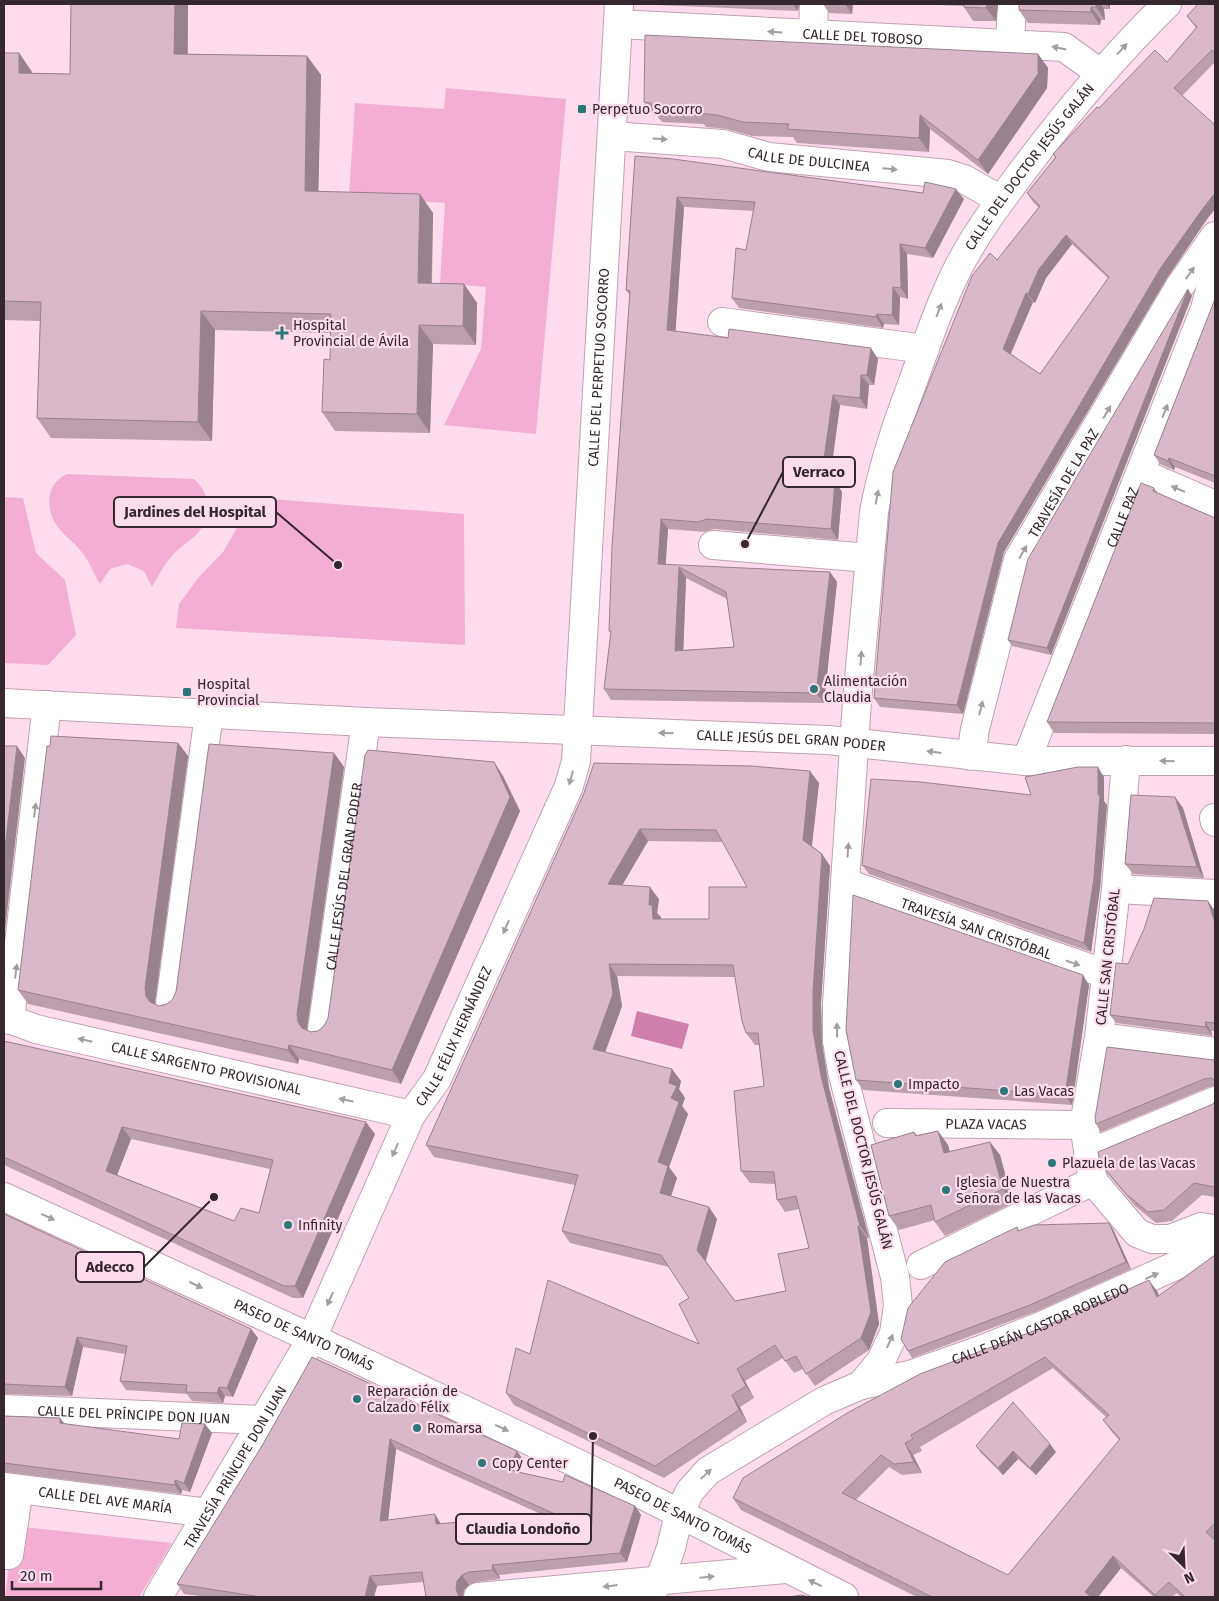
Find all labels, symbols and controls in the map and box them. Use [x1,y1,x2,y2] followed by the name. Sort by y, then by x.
[802,25,923,48] street label: CALLE DEL TOBOSO
[767,28,783,36] one-way arrow
[1051,43,1067,51] one-way arrow
[1116,43,1128,55] one-way arrow
[961,80,1098,253] street label: CALLE DEL DOCTOR JESÚS GALÁN
[592,101,703,118] place label: Perpetuo Socorro
[576,103,588,115] marker: Perpetuo Socorro
[653,136,669,144] one-way arrow
[746,143,871,175] street label: CALLE DE DULCINEA
[883,165,899,173] one-way arrow
[1185,266,1195,280] one-way arrow
[584,267,612,467] street label: CALLE DEL PERPETUO SOCORRO
[936,302,943,317] one-way arrow
[293,317,409,350] place label: Hospital Provincial de Ávila
[275,326,289,340] marker: Hospital Provincial de Ávila
[1162,404,1169,419] one-way arrow
[1102,406,1111,419] one-way arrow
[1025,425,1102,541] street label: TRAVESÍA DE LA PAZ
[783,457,855,487] callout: Verraco
[792,463,845,481] text: Verraco
[1103,485,1142,550] street label: CALLE PAZ
[1171,485,1185,493] one-way arrow
[873,489,881,504] one-way arrow
[114,497,276,527] callout: Jardines del Hospital
[123,503,267,521] text: Jardines del Hospital
[1019,545,1028,558] one-way arrow
[857,650,865,666] one-way arrow
[824,673,908,706] place label: Alimentación Claudia
[197,676,259,709] place label: Hospital Provincial
[808,683,820,695] marker: Alimentación Claudia
[181,686,193,698] marker: Hospital Provincial
[977,701,985,716] one-way arrow
[696,726,887,755] street label: CALLE JESÚS DEL GRAN PODER
[657,729,673,737] one-way arrow
[926,748,942,756] one-way arrow
[1158,757,1174,765] one-way arrow
[567,771,575,786] one-way arrow
[322,781,366,972] street label: CALLE JESÚS DEL GRAN PODER
[31,801,39,817] one-way arrow
[844,842,852,858] one-way arrow
[1091,888,1124,1026] street label: CALLE SAN CRISTÓBAL
[898,894,1054,963] street label: TRAVESÍA SAN CRISTÓBAL
[501,920,509,934] one-way arrow
[1066,959,1081,967] one-way arrow
[12,963,20,979] one-way arrow
[412,964,495,1110] street label: CALLE FÉLIX HERNÁNDEZ
[833,1021,841,1037] one-way arrow
[78,1036,93,1044] one-way arrow
[109,1038,303,1098] street label: CALLE SARGENTO PROVISIONAL
[830,1049,897,1251] street label: CALLE DEL DOCTOR JESÚS GALÁN
[908,1076,960,1093] place label: Impacto
[892,1078,904,1090] marker: Impacto
[1014,1083,1074,1100] place label: Las Vacas
[998,1085,1010,1097] marker: Las Vacas
[339,1096,354,1104] one-way arrow
[945,1115,1027,1133] street label: PLAZA VACAS
[391,1143,399,1157] one-way arrow
[1062,1155,1196,1172] place label: Plazuela de las Vacas
[1046,1157,1058,1169] marker: Plazuela de las Vacas
[956,1174,1081,1207] place label: Iglesia de Nuestra Señora de las Vacas
[940,1184,952,1196] marker: Iglesia de Nuestra Señora de las Vacas
[41,1214,55,1222] one-way arrow
[298,1217,343,1234] place label: Infinity
[282,1219,294,1231] marker: Infinity
[76,1252,144,1282] callout: Adecco
[85,1258,135,1276] text: Adecco
[1145,1272,1159,1280] one-way arrow
[949,1279,1132,1368] street label: CALLE DEÁN CASTOR ROBLEDO
[189,1281,203,1289] one-way arrow
[325,1292,333,1306] one-way arrow
[231,1295,377,1374] street label: PASEO DE SANTO TOMÁS
[886,1334,894,1348] one-way arrow
[180,1383,290,1552] street label: TRAVESÍA PRÍNCIPE DON JUAN
[367,1383,458,1416] place label: Reparación de Calzado Félix
[351,1393,363,1405] marker: Reparación de Calzado Félix
[37,1402,231,1427] street label: CALLE DEL PRÍNCIPE DON JUAN
[427,1420,482,1437] place label: Romarsa
[411,1422,423,1434] marker: Romarsa
[495,1424,509,1432] one-way arrow
[492,1455,568,1472] place label: Copy Center
[476,1457,488,1469] marker: Copy Center
[700,1468,712,1480] one-way arrow
[611,1474,755,1558] street label: PASEO DE SANTO TOMÁS
[37,1483,173,1517] street label: CALLE DEL AVE MARÍA
[456,1514,591,1544] callout: Claudia Londoño
[466,1520,581,1538] text: Claudia Londoño
[1159,1541,1209,1591] north arrow
[12,1558,101,1590] scale bar
[20,1567,53,1585] text: 20 m
[1181,1568,1197,1587] text: N
[700,1572,716,1580] one-way arrow
[807,1579,822,1588] one-way arrow
[602,1583,618,1591] one-way arrow

